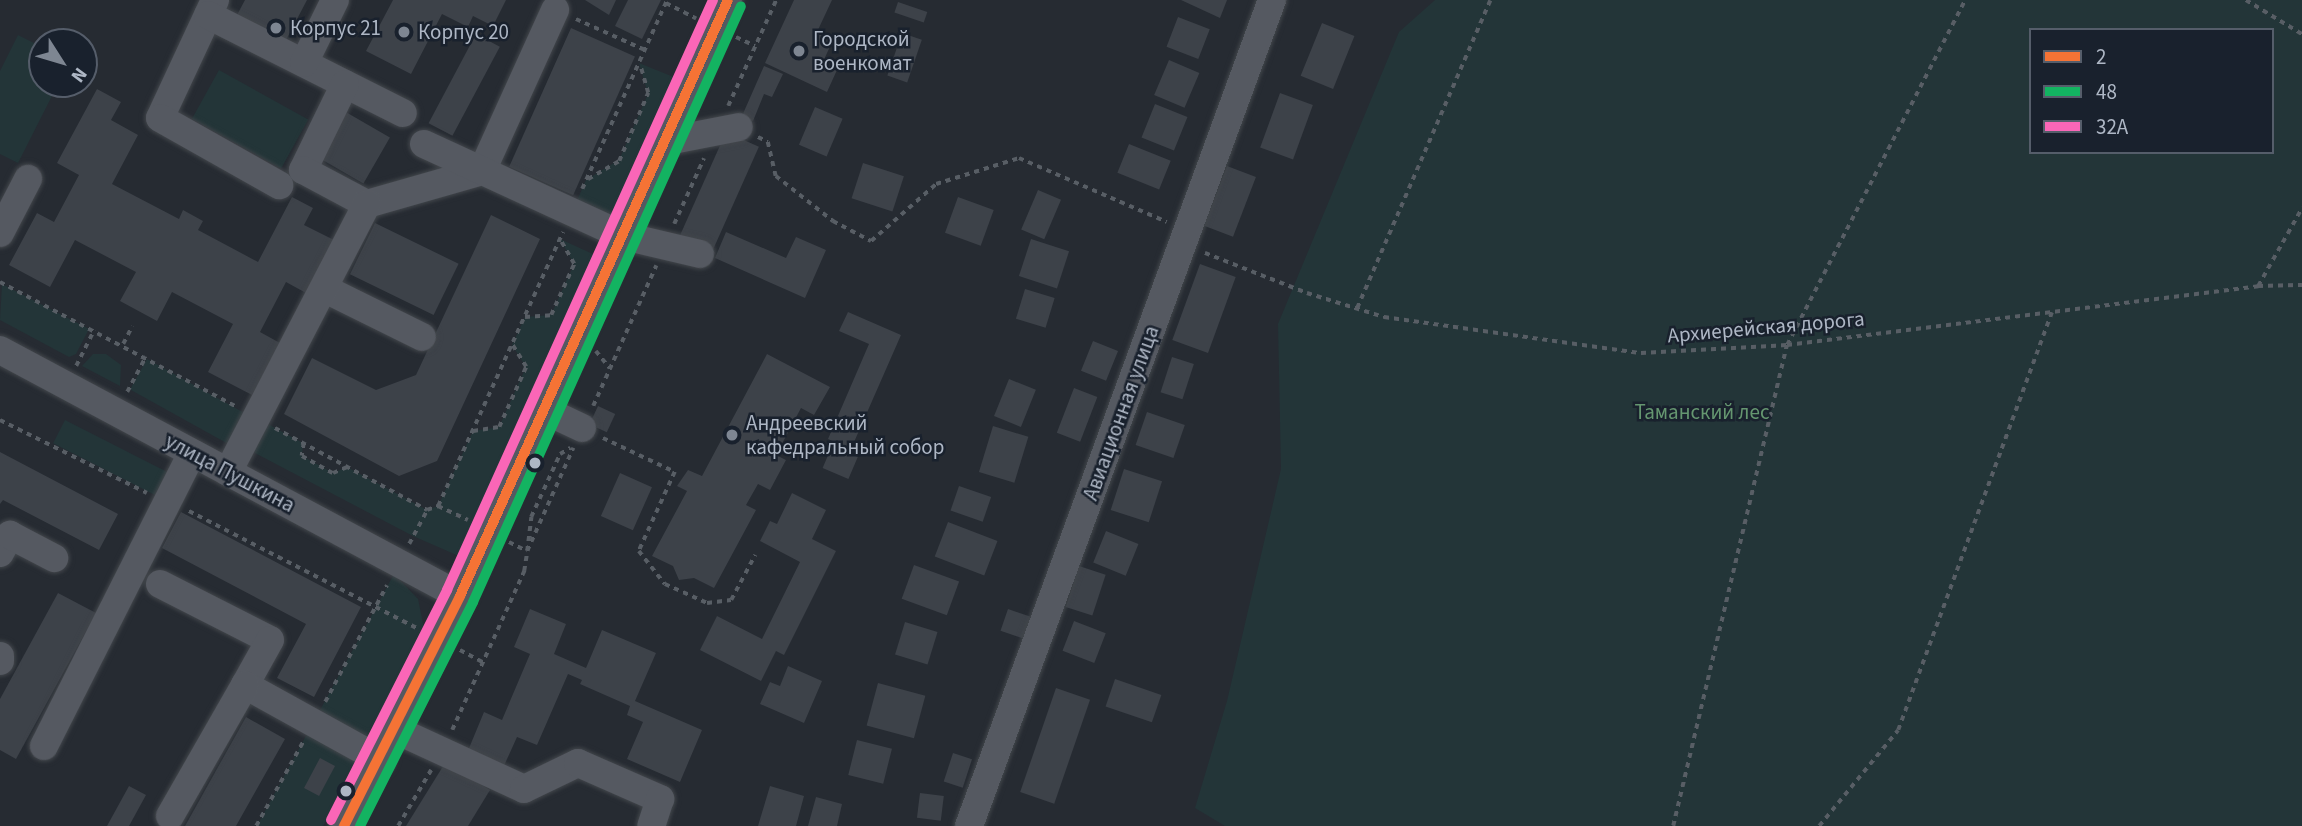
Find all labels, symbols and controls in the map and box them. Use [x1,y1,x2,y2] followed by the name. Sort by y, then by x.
[290,15,381,41] place label: Корпус 21
[418,19,509,45] place label: Корпус 20
[268,20,284,36] marker: Корпус 21
[396,24,412,40] marker: Корпус 20
[813,26,912,76] place label: Городской военкомат
[28,28,98,98] north arrow
[2029,28,2274,154] legend
[2096,42,2106,72] text: 2
[791,43,807,59] marker: Городской военкомат
[64,62,93,88] text: N
[2096,77,2117,107] text: 48
[2096,112,2128,142] text: 32A
[1666,306,1866,348] street label: Архиерейская дорога
[1078,322,1164,504] street label: Авиационная улица
[1634,399,1770,425] park label: Таманский лес
[746,410,944,460] place label: Андреевский кафедральный собор
[724,427,740,443] marker: Андреевский кафедральный собор
[161,428,299,518] street label: улица Пушкина
[528,456,542,470] unlabelled marker
[339,784,353,798] unlabelled marker

